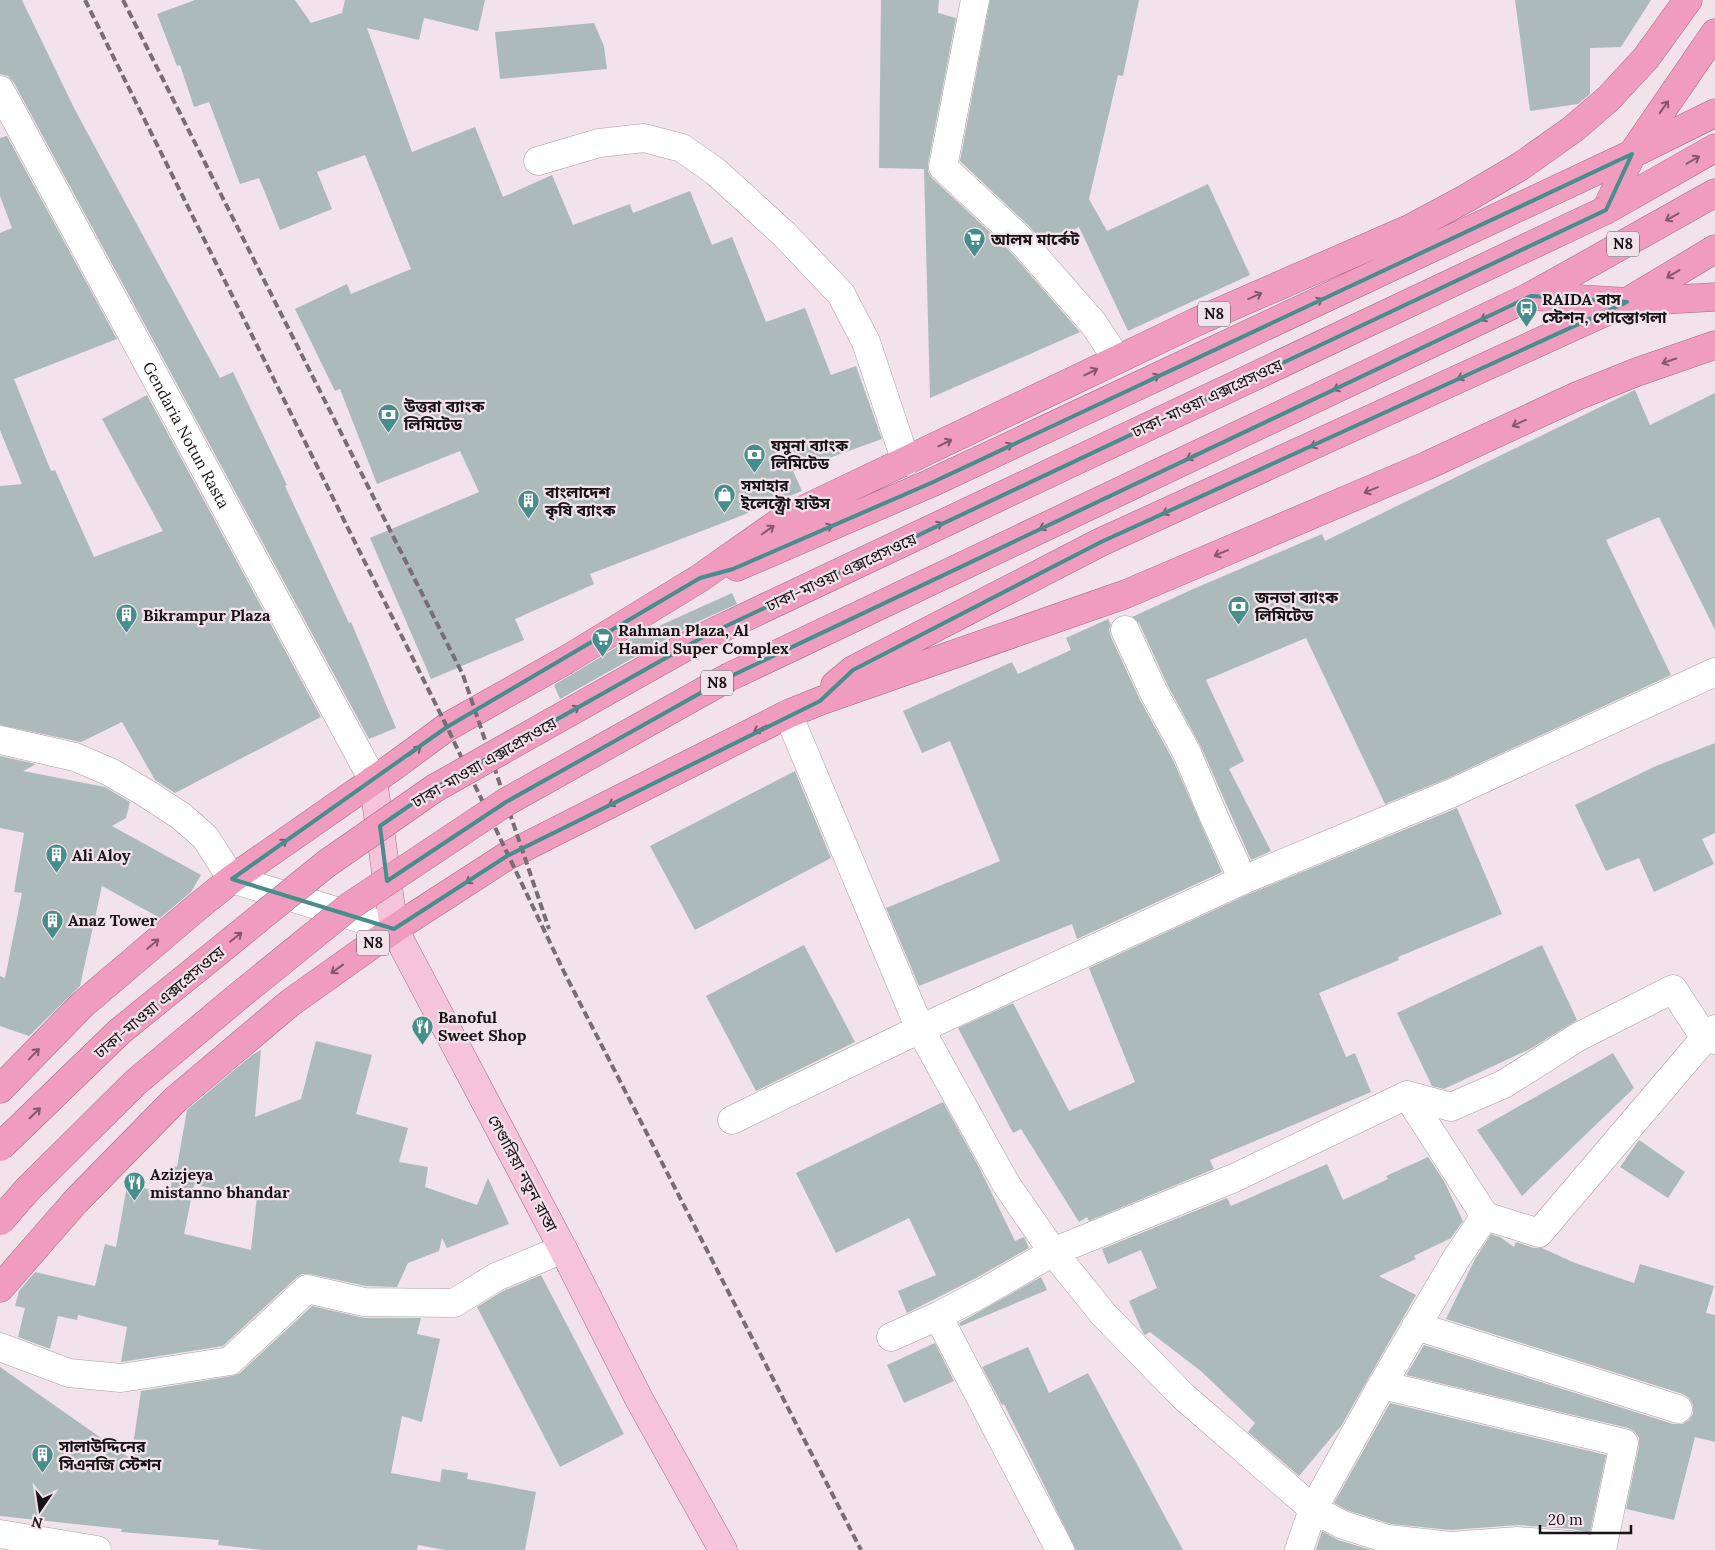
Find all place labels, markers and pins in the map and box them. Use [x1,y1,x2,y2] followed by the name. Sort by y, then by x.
[963,227,987,258] supermarket icon: আলম মার্কেট
[990,229,1080,249] place label: আলম মার্কেট
[1542,289,1667,327] place label: RAIDA বাস স্টেশন, পোস্তোগলা
[1514,296,1538,327] bus stop icon: RAIDA বাস স্টেশন, পোস্তোগলা
[403,396,485,434] place label: উত্তরা ব্যাংক লিমিটেড
[376,403,400,434] bank icon: উত্তরা ব্যাংক লিমিটেড
[770,435,849,473] place label: যমুনা ব্যাংক লিমিটেড
[743,442,767,473] bank icon: যমুনা ব্যাংক লিমিটেড
[740,475,831,515] place label: সমাহার ইলেক্ট্রো হাউস
[544,482,616,521] place label: বাংলাদেশ কৃষি ব্যাংক
[713,482,737,513] shop icon: সমাহার ইলেক্ট্রো হাউস
[517,489,541,520] building icon: বাংলাদেশ কৃষি ব্যাংক
[1254,587,1339,625] place label: জনতা ব্যাংক লিমিটেড
[1227,594,1251,625] bank icon: জনতা ব্যাংক লিমিটেড
[115,603,139,634] building icon: Bikrampur Plaza
[143,605,271,625] place label: Bikrampur Plaza
[618,620,789,658] place label: Rahman Plaza, Al Hamid Super Complex
[590,627,614,658] supermarket icon: Rahman Plaza, Al Hamid Super Complex
[44,843,68,874] building icon: Ali Aloy
[72,845,131,865] place label: Ali Aloy
[40,908,64,939] building icon: Anaz Tower
[68,910,158,930] place label: Anaz Tower
[438,1007,527,1045] place label: Banoful Sweet Shop
[410,1014,434,1045] restaurant icon: Banoful Sweet Shop
[150,1164,290,1202] place label: Azizjeya mistanno bhandar
[122,1171,146,1202] restaurant icon: Azizjeya mistanno bhandar
[58,1436,162,1474] place label: সালাউদ্দিনের সিএনজি স্টেশন
[31,1443,55,1474] building icon: সালাউদ্দিনের সিএনজি স্টেশন

